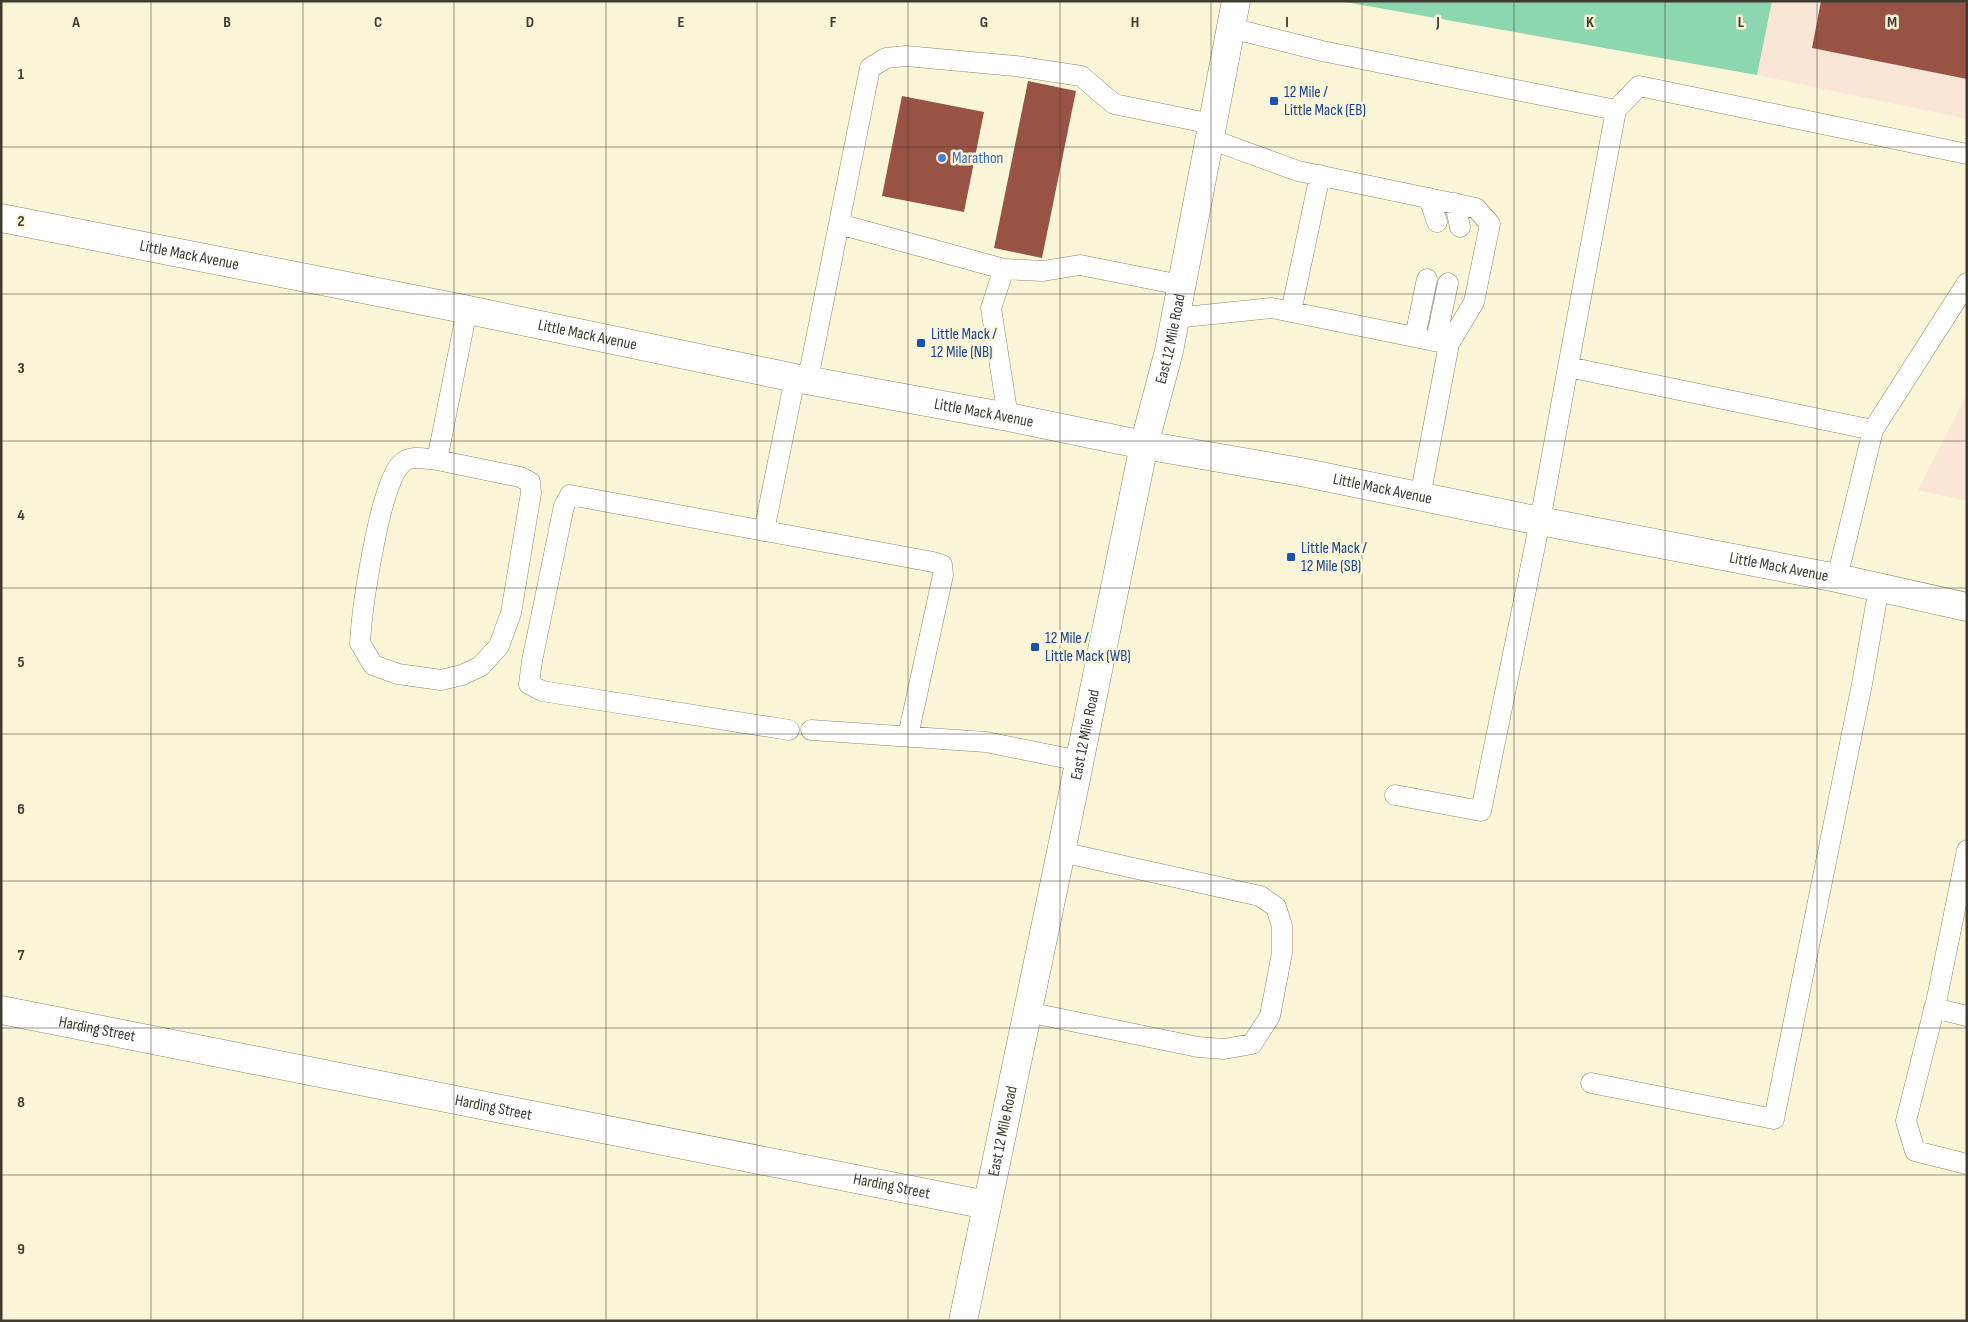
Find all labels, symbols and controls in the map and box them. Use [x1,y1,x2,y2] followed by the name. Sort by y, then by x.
[71,13,80,32] text: A
[223,13,231,32] text: B
[374,13,382,32] text: C
[526,13,534,32] text: D
[678,13,685,32] text: E
[830,13,837,32] text: F
[980,13,988,32] text: G
[1131,13,1139,32] text: H
[1285,13,1289,32] text: I
[1435,13,1440,32] text: J
[1586,13,1594,32] text: K
[1738,13,1745,32] text: L
[1887,13,1897,32] text: M
[18,65,25,84] text: 1
[1284,83,1366,120] place label: 12 Mile / Little Mack (EB)
[1268,95,1280,107] marker: 12 Mile / Little Mack (EB)
[952,149,1003,168] place label: Marathon
[936,152,948,164] marker: Marathon
[17,212,25,231] text: 2
[138,236,241,274] street label: Little Mack Avenue
[1151,292,1189,386] street label: East 12 Mile Road
[536,315,639,354] street label: Little Mack Avenue
[931,325,997,362] place label: Little Mack / 12 Mile (NB)
[915,337,927,349] marker: Little Mack / 12 Mile (NB)
[17,359,25,378] text: 3
[933,394,1035,432] street label: Little Mack Avenue
[1331,469,1434,508] street label: Little Mack Avenue
[17,506,25,525] text: 4
[1301,539,1367,576] place label: Little Mack / 12 Mile (SB)
[1728,548,1830,586] street label: Little Mack Avenue
[1285,551,1297,563] marker: Little Mack / 12 Mile (SB)
[1045,629,1131,666] place label: 12 Mile / Little Mack (WB)
[1029,641,1041,653] marker: 12 Mile / Little Mack (WB)
[17,653,25,672] text: 5
[1066,688,1103,781] street label: East 12 Mile Road
[17,800,25,819] text: 6
[18,946,25,965] text: 7
[57,1012,137,1046] street label: Harding Street
[984,1084,1021,1178] street label: East 12 Mile Road
[453,1091,534,1124] street label: Harding Street
[17,1093,25,1112] text: 8
[852,1169,932,1203] street label: Harding Street
[17,1240,25,1259] text: 9

